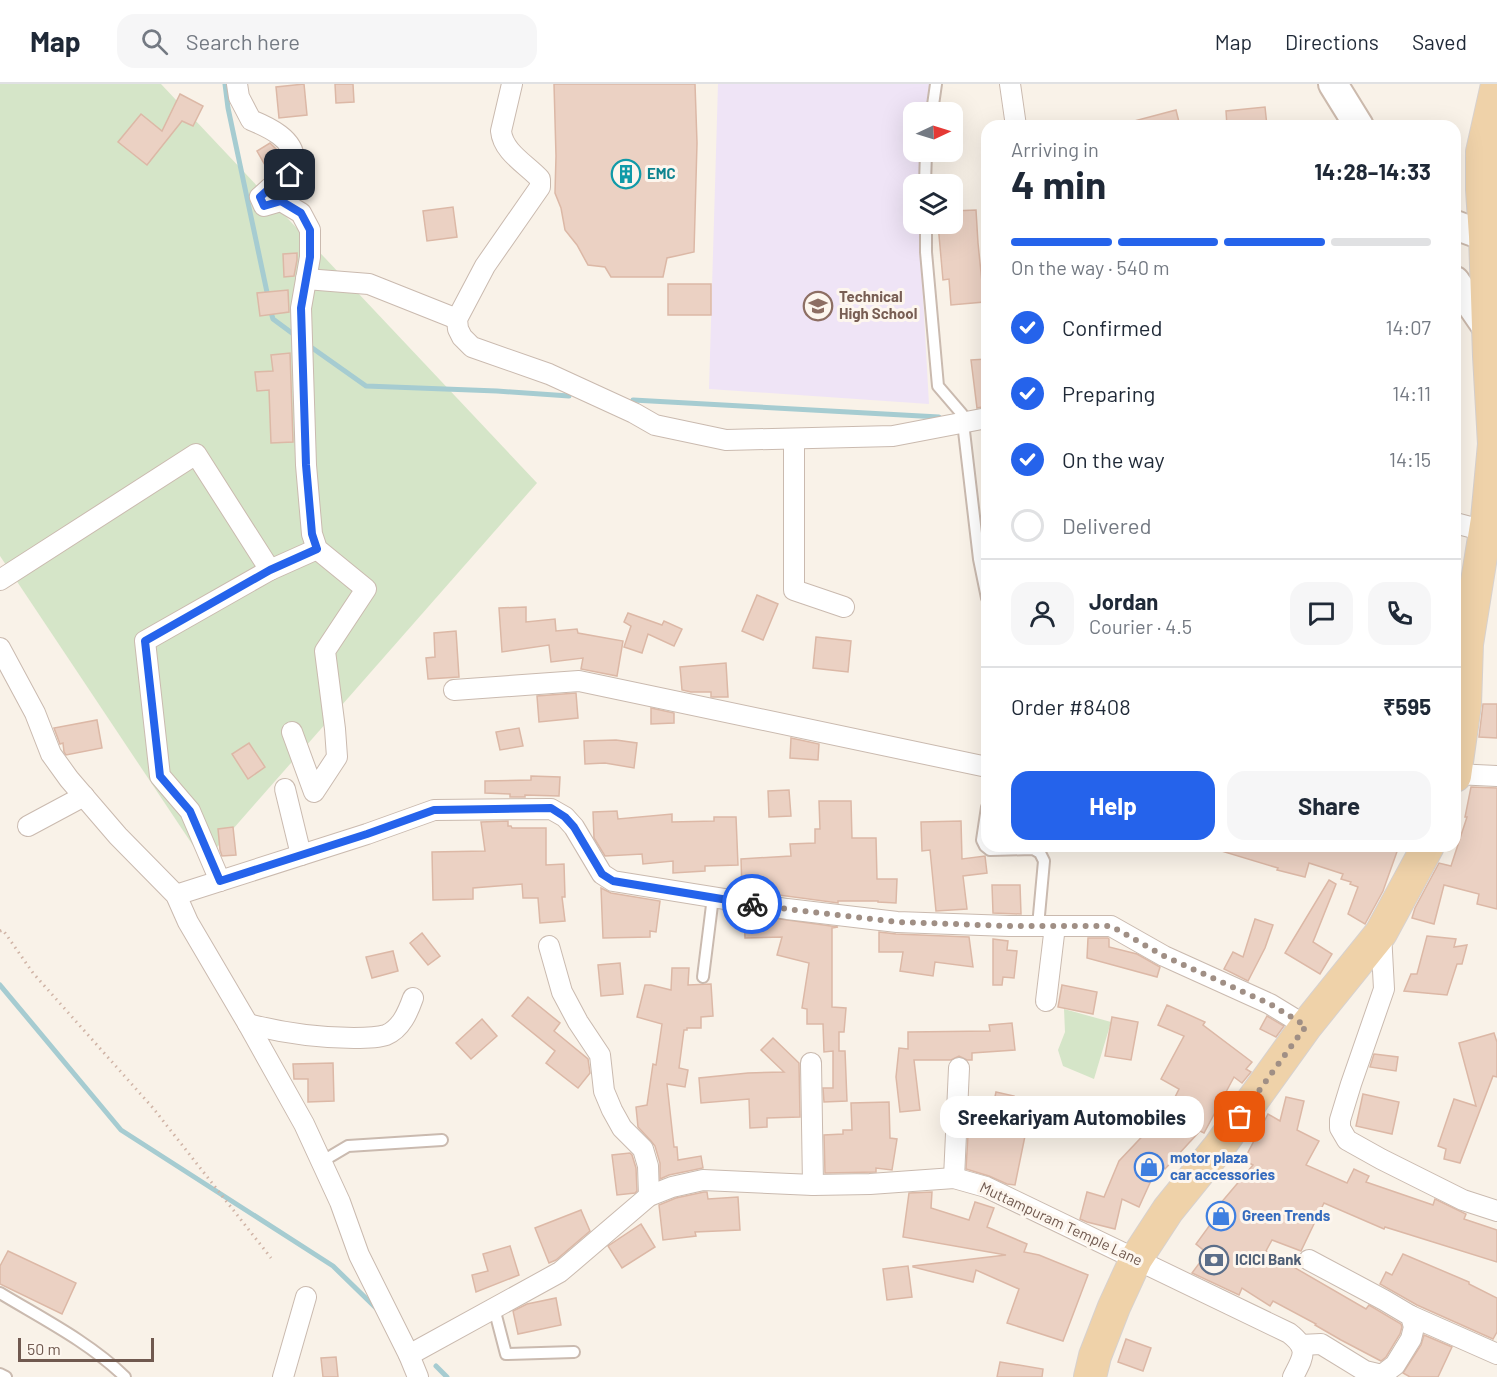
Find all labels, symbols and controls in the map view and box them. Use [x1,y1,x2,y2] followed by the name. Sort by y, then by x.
[117,14,537,68] search box
[30,24,81,58] text: Map
[138,25,171,58] icon: search
[186,28,300,54] text: Search here
[1215,29,1252,54] text: Map
[1285,29,1379,54] text: Directions
[1412,29,1467,54] text: Saved
[903,102,963,162] north arrow
[903,102,963,234] map controls
[1011,137,1099,161] text: Arriving in
[264,149,315,200] pin
[273,158,306,191] icon: home
[610,158,642,190] building icon: EMC
[1314,158,1431,184] text: 14:28–14:33
[1011,160,1106,207] text: 4 min
[647,164,676,182] place label: EMC
[903,174,963,234] button: layers
[1011,255,1170,279] text: On the way · 540 m
[839,287,917,322] place label: Technical High School
[802,290,834,322] school or university icon: Technical High School
[1011,311,1044,344] icon: check
[1062,314,1162,340] text: Confirmed
[1385,315,1431,339] text: 14:07
[1011,377,1044,410] icon: check
[1062,380,1155,406] text: Preparing
[1392,381,1431,405] text: 14:11
[1011,443,1044,476] icon: check
[1062,446,1165,472] text: On the way
[1389,447,1431,471] text: 14:15
[1062,512,1151,538] text: Delivered
[1011,582,1074,645] button: person
[1290,582,1353,645] button: chat
[1368,582,1431,645] button: phone
[1089,588,1158,614] text: Jordan
[1089,614,1192,638] text: Courier · 4.5
[1011,693,1131,719] text: Order #8408
[1383,693,1431,719] text: ₹595
[1011,771,1215,840] button: Help
[1227,771,1431,840] button: Share
[722,874,782,934] courier
[736,888,769,921] icon: bike
[1214,1091,1265,1142] pin
[940,1096,1204,1138] callout: Sreekariyam Automobiles
[1223,1100,1256,1133] icon: bag
[958,1105,1186,1129] text: Sreekariyam Automobiles
[1170,1148,1276,1183] place label: motor plaza car accessories
[1133,1151,1165,1183] shop icon: motor plaza car accessories
[977,1177,1146,1269] street label: Muttampuram Temple Lane
[1205,1200,1237,1232] shop icon: Green Trends
[1242,1206,1331,1224] place label: Green Trends
[1198,1244,1230,1276] bank icon: ICICI Bank
[1235,1250,1301,1268] place label: ICICI Bank
[18,1335,154,1362] scale bar
[27,1339,61,1358] text: 50 m

